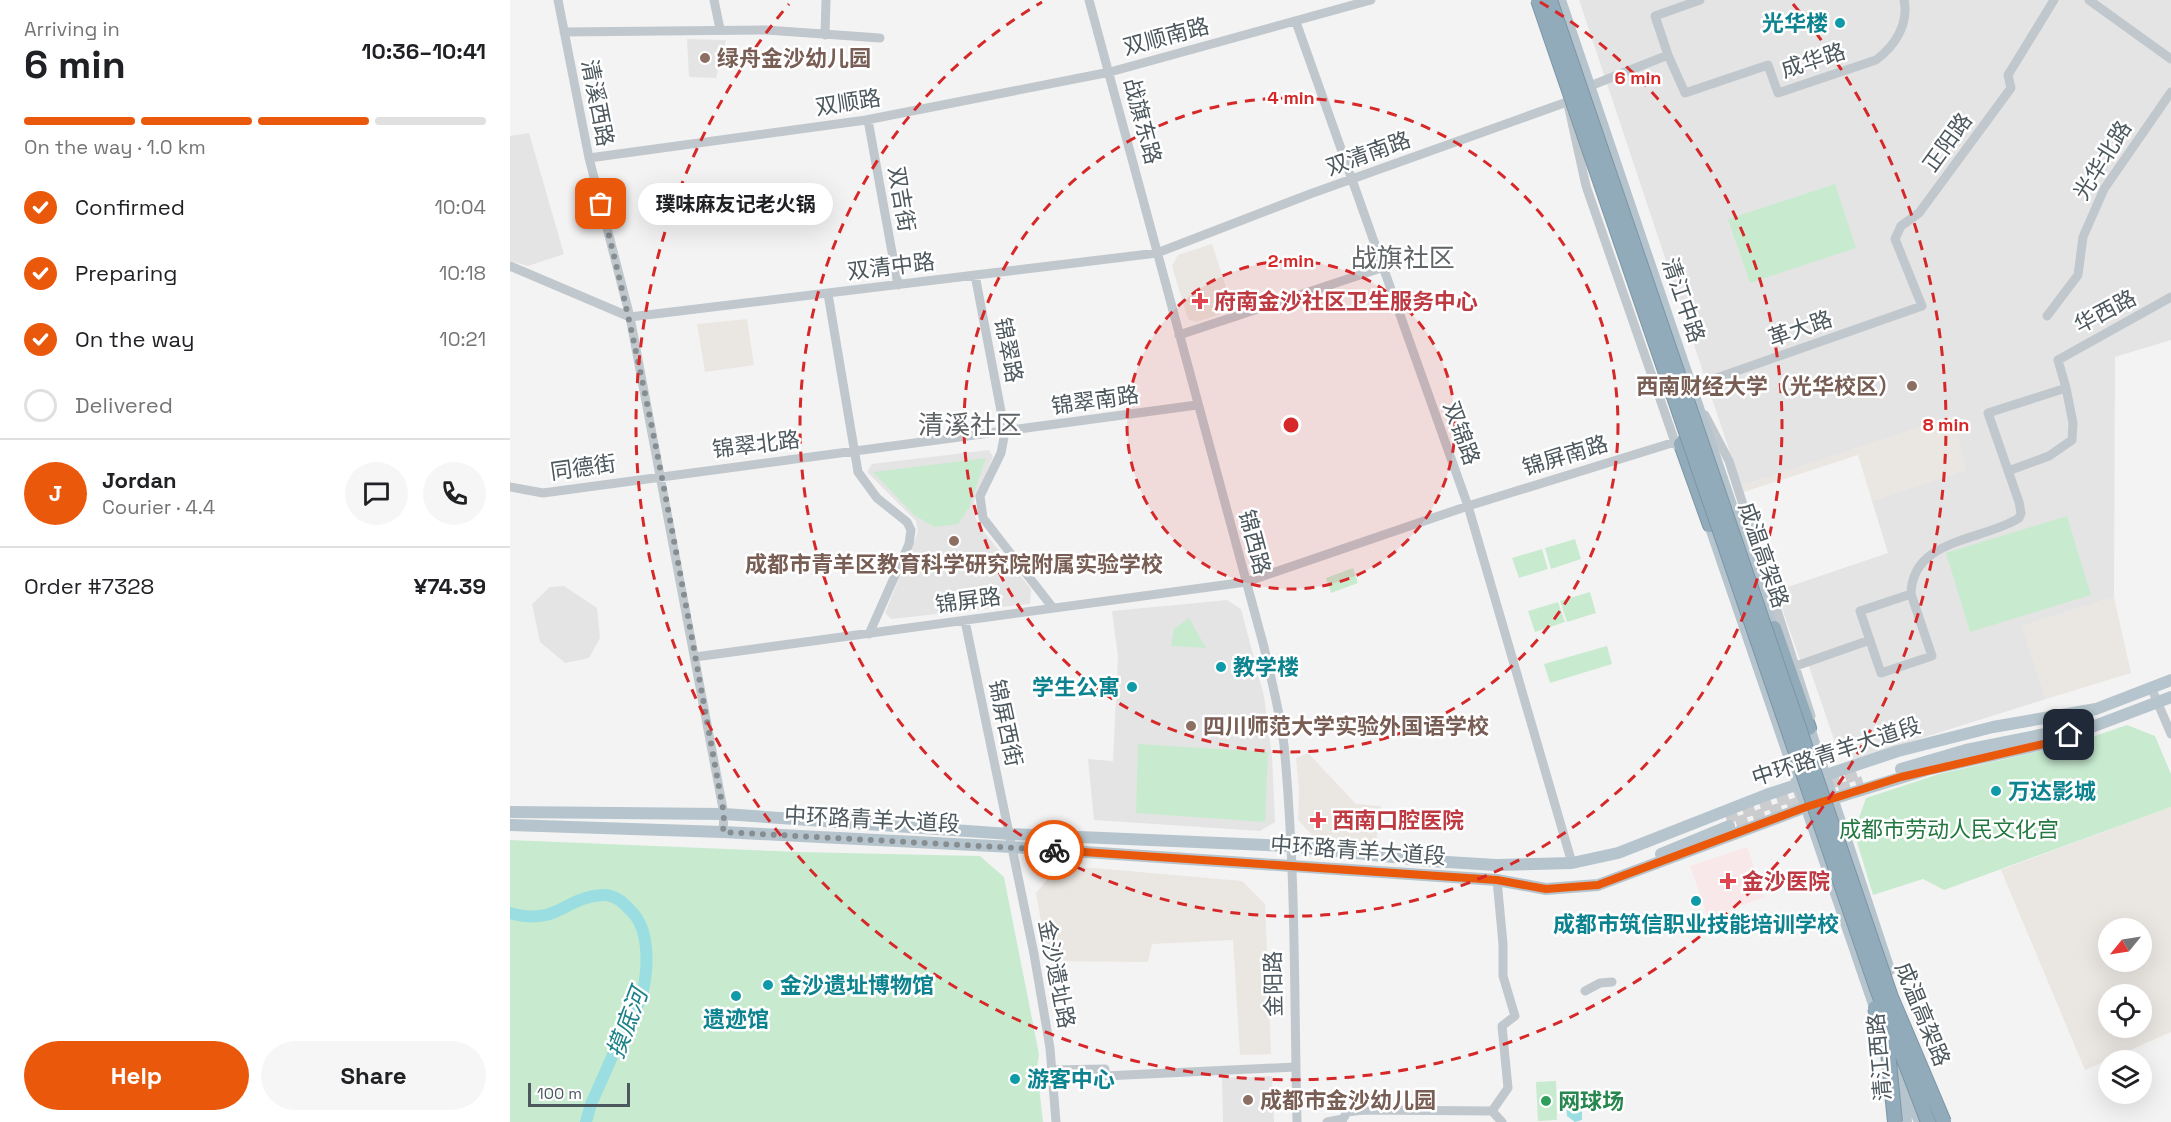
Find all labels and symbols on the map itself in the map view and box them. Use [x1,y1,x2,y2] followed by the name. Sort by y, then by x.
[1762,9,1828,37] place label: 光华楼
[1120,11,1212,61] street label: 双顺南路
[1833,16,1847,30] marker: 光华楼
[1777,36,1849,84] street label: 成华路
[717,44,871,72] place label: 绿舟金沙幼儿园
[698,51,712,65] marker: 绿舟金沙幼儿园
[576,57,620,149] street label: 清溪西路
[1615,66,1661,89] text: 6 min
[1118,75,1168,167] street label: 战旗东路
[813,83,883,121] street label: 双顺路
[1267,86,1315,109] text: 4 min
[1916,107,1978,177] street label: 正阳路
[2067,115,2137,205] street label: 光华北路
[1322,125,1414,181] street label: 双清南路
[882,164,922,234] street label: 双吉街
[575,178,626,229] pin
[637,183,832,225] callout: 璞味麻友记老火锅
[1351,241,1455,275] district label: 战旗社区
[846,247,936,285] street label: 双清中路
[1268,249,1314,272] text: 2 min
[1656,254,1712,346] street label: 清江中路
[2069,283,2141,339] street label: 华西路
[1214,287,1478,315] place label: 府南金沙社区卫生服务中心
[1191,292,1209,310] marker: 府南金沙社区卫生服务中心
[1764,304,1836,352] street label: 革大路
[989,315,1029,385] street label: 锦翠路
[1636,372,1900,400] place label: 西南财经大学（光华校区）
[1905,379,1919,393] marker: 西南财经大学（光华校区）
[1049,380,1141,420] street label: 锦翠南路
[1438,397,1486,469] street label: 双锦路
[918,408,1022,442] district label: 清溪社区
[1923,413,1969,436] text: 8 min
[1281,415,1301,435] centre of rings
[711,425,801,463] street label: 锦翠北路
[1519,429,1611,481] street label: 锦屏南路
[548,449,618,485] street label: 同德街
[1733,498,1795,612] street label: 成温高架路
[1233,506,1277,578] street label: 锦西路
[947,534,961,548] marker: 成都市青羊区教育科学研究院附属实验学校
[745,550,1163,578] place label: 成都市青羊区教育科学研究院附属实验学校
[933,582,1003,618] street label: 锦屏路
[1233,653,1299,681] place label: 教学楼
[1214,660,1228,674] marker: 教学楼
[1032,673,1120,701] place label: 学生公寓
[983,677,1029,769] street label: 锦屏西街
[1125,680,1139,694] marker: 学生公寓
[2043,709,2094,760] pin
[1748,710,1924,792] street label: 中环路青羊大道段
[1203,712,1489,740] place label: 四川师范大学实验外国语学校
[1184,719,1198,733] marker: 四川师范大学实验外国语学校
[2008,777,2096,805] place label: 万达影城
[1989,784,2003,798] marker: 万达影城
[783,800,961,838] street label: 中环路青羊大道段
[1332,806,1464,834] place label: 西南口腔医院
[1309,811,1327,829] marker: 西南口腔医院
[1839,815,2059,843] park label: 成都市劳动人民文化宫
[1024,820,1084,880] courier
[1269,830,1447,870] street label: 中环路青羊大道段
[1742,867,1830,895] place label: 金沙医院
[1719,872,1737,890] marker: 金沙医院
[1689,894,1703,908] marker: 成都市筑信职业技能培训学校
[1553,910,1839,938] place label: 成都市筑信职业技能培训学校
[1033,917,1081,1031] street label: 金沙遗址路
[2098,918,2152,972] north arrow
[1258,951,1288,1017] street label: 金阳路
[1889,958,1957,1070] street label: 成温高架路
[780,971,934,999] place label: 金沙遗址博物馆
[761,978,775,992] marker: 金沙遗址博物馆
[600,980,656,1062] water label: 摸底河
[729,989,743,1003] marker: 遗迹馆
[703,1005,769,1033] place label: 遗迹馆
[1861,1012,1897,1102] street label: 清江西路
[1027,1065,1115,1093] place label: 游客中心
[1008,1072,1022,1086] marker: 游客中心
[528,1080,630,1108] scale bar
[1260,1086,1436,1114] place label: 成都市金沙幼儿园
[1558,1087,1624,1115] place label: 网球场
[1241,1093,1255,1107] marker: 成都市金沙幼儿园
[1539,1094,1553,1108] marker: 网球场

